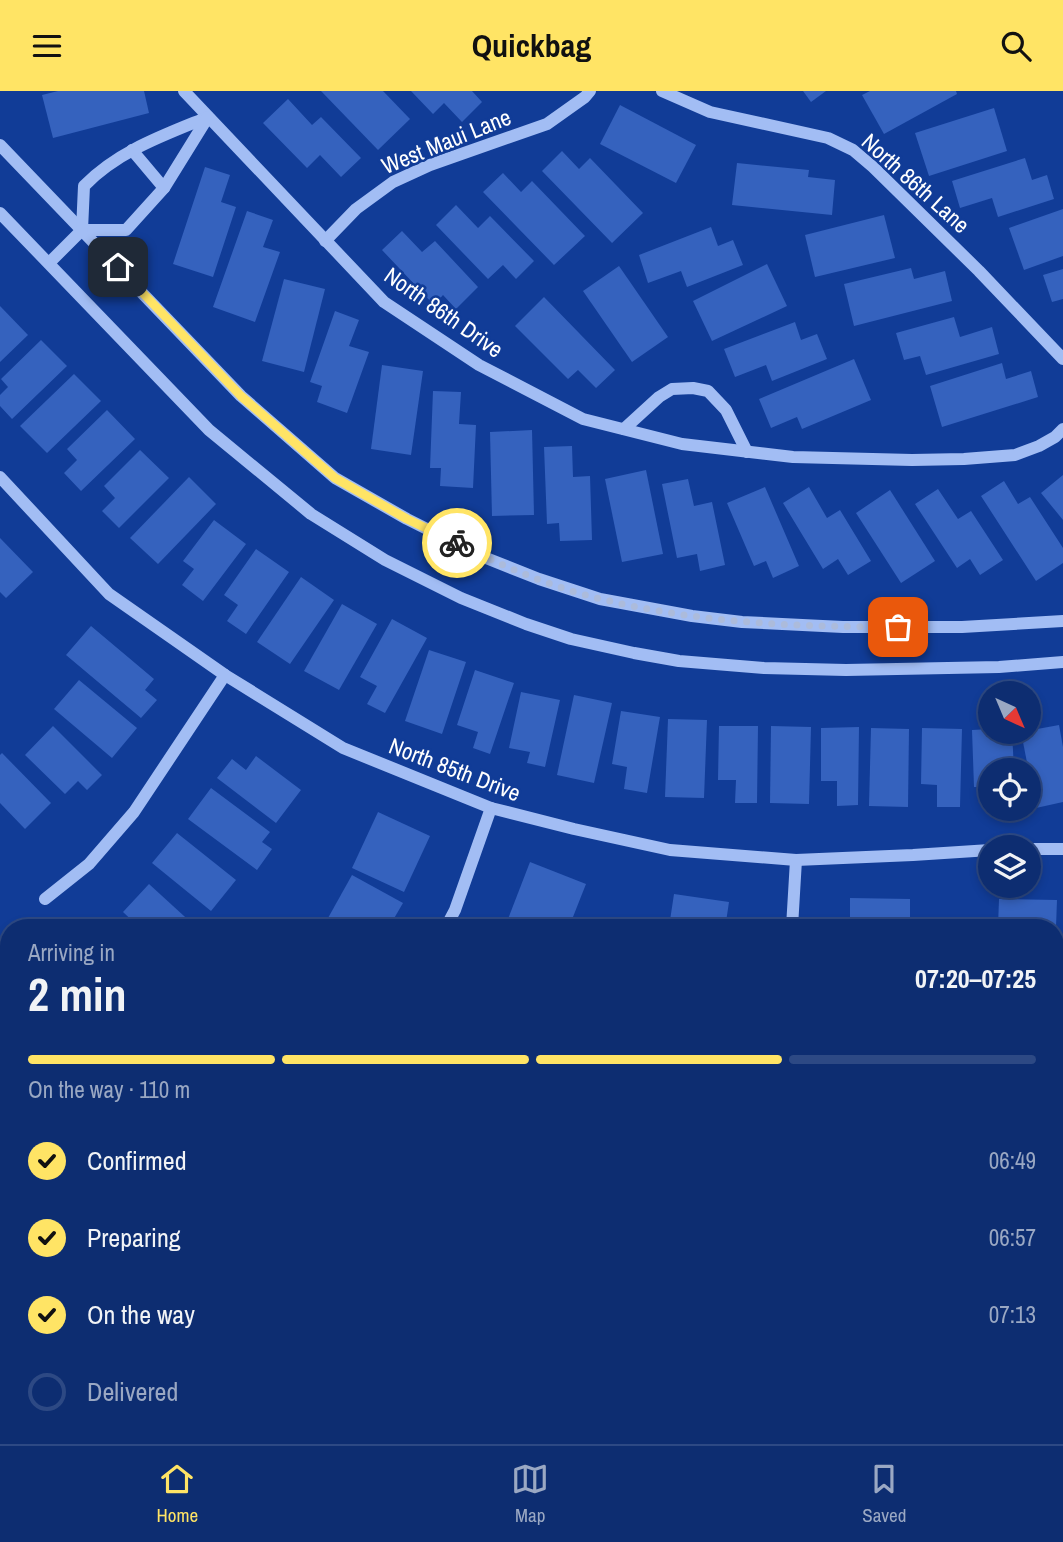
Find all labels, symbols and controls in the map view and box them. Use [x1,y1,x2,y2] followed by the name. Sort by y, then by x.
[472,24,591,67] text: Quickbag
[28,27,66,65] icon: menu
[997,27,1035,65] icon: search
[377,101,515,181] street label: West Maui Lane
[855,126,977,240] street label: North 86th Lane
[88,237,148,297] pin
[99,248,137,286] icon: home
[378,260,510,364] street label: North 86th Drive
[422,508,492,578] courier
[438,524,476,562] icon: bike
[868,597,928,657] pin
[879,608,917,646] icon: bag
[978,681,1041,744] north arrow
[978,681,1041,898] map controls
[385,730,525,808] street label: North 85th Drive
[978,758,1041,821] button: locate
[978,835,1041,898] button: layers
[28,937,115,968] text: Arriving in
[915,961,1036,996] text: 07:20–07:25
[28,963,127,1025] text: 2 min
[28,1074,190,1105] text: On the way · 110 m
[28,1142,66,1180] icon: check
[87,1143,187,1178] text: Confirmed
[989,1145,1036,1176] text: 06:49
[28,1219,66,1257] icon: check
[87,1220,181,1255] text: Preparing
[989,1222,1036,1253] text: 06:57
[28,1296,66,1334] icon: check
[87,1297,195,1332] text: On the way
[989,1299,1036,1330] text: 07:13
[87,1374,178,1409] text: Delivered
[157,1460,198,1528] tab: Home
[511,1460,549,1528] tab: Map
[862,1460,906,1528] tab: Saved

